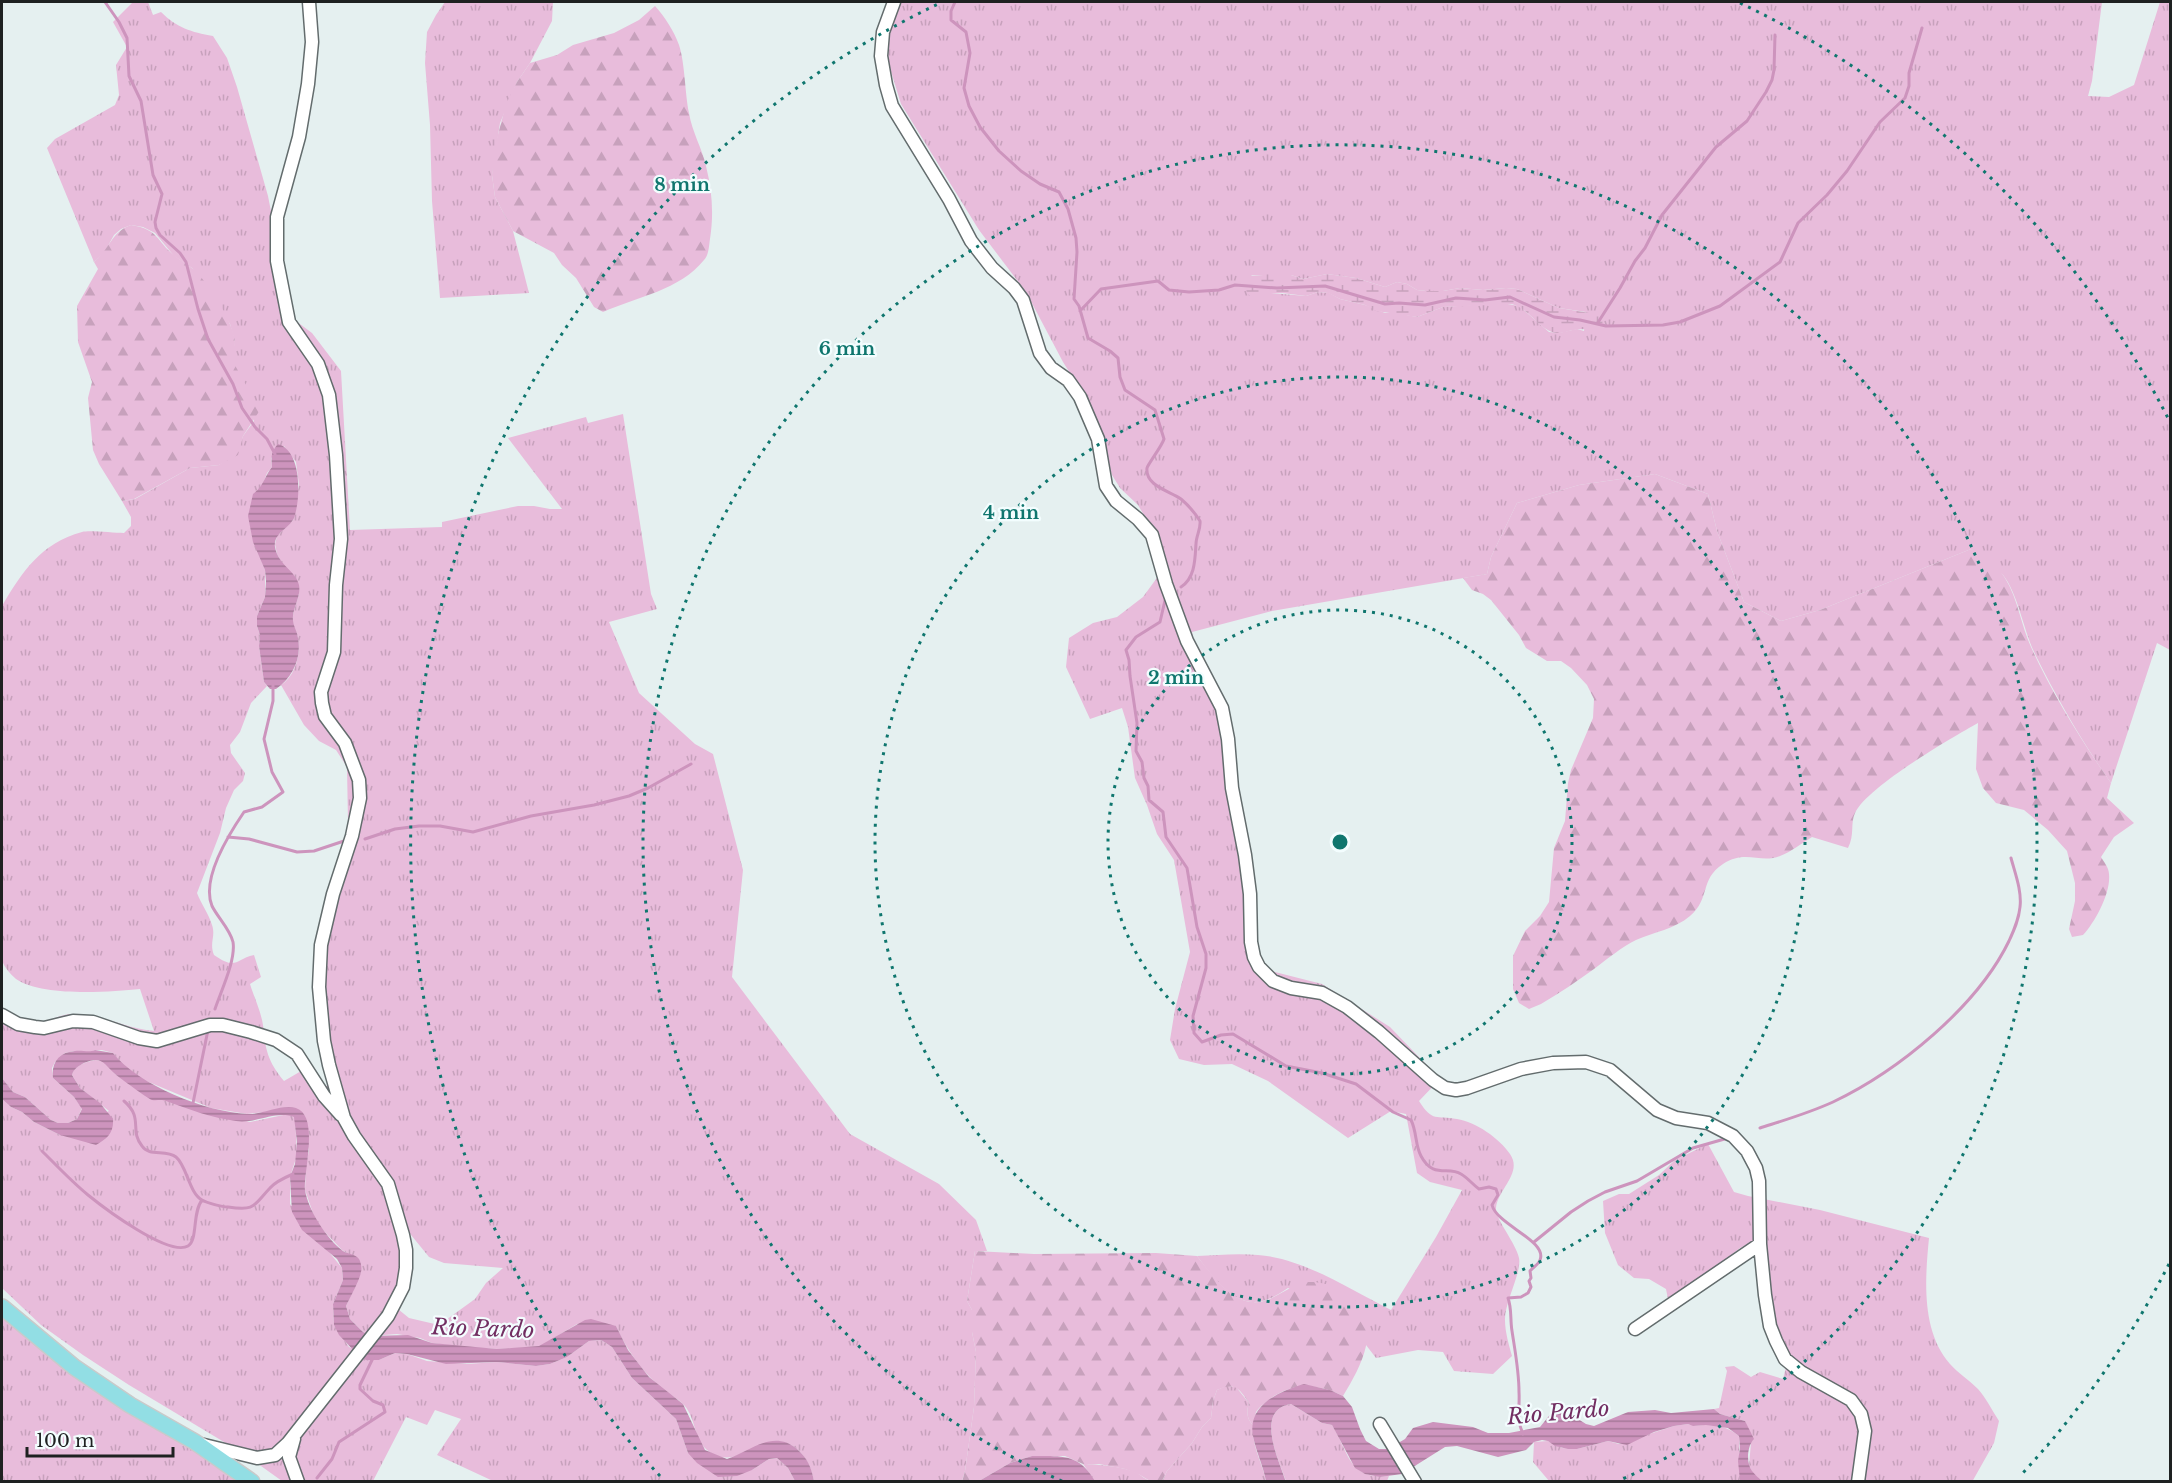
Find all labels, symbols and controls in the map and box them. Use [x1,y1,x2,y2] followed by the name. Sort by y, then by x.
[654,174,710,196] text: 8 min
[819,338,875,360] text: 6 min
[983,502,1039,524] text: 4 min
[1148,667,1204,689] text: 2 min
[1330,832,1350,852] centre of rings
[430,1313,535,1344] water label: Rio Pardo
[1505,1395,1610,1431] water label: Rio Pardo
[27,1420,172,1458] scale bar
[36,1430,94,1452] text: 100 m

